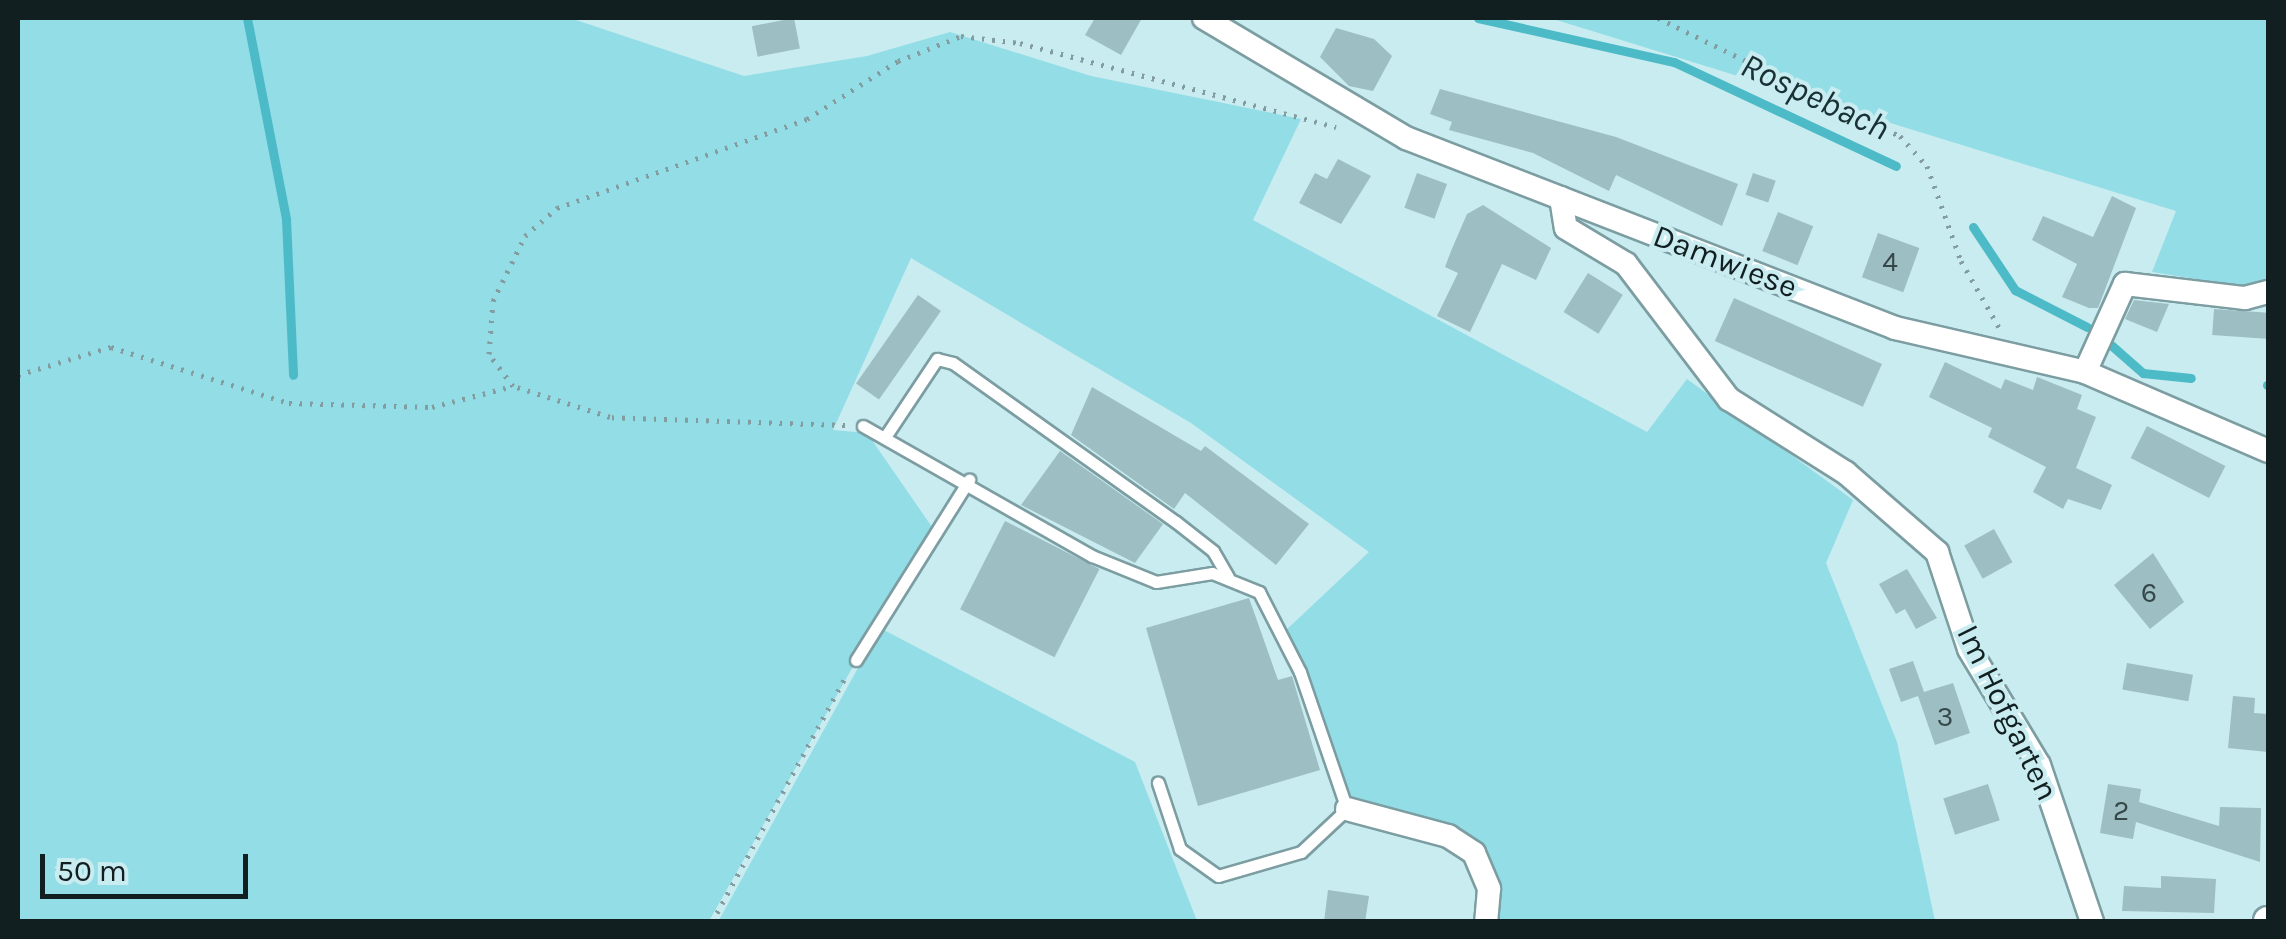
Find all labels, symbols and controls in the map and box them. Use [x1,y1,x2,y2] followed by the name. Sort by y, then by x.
[1734,44,1896,150] water label: Rospebach
[1648,217,1802,307] street label: Damwiese
[1882,245,1898,279] house number: 4
[2141,576,2157,610] house number: 6
[1948,619,2066,807] street label: Im Hofgarten
[1937,700,1953,734] house number: 3
[2113,794,2129,828] house number: 2
[45,834,252,896] scale bar
[57,853,127,889] text: 50 m

